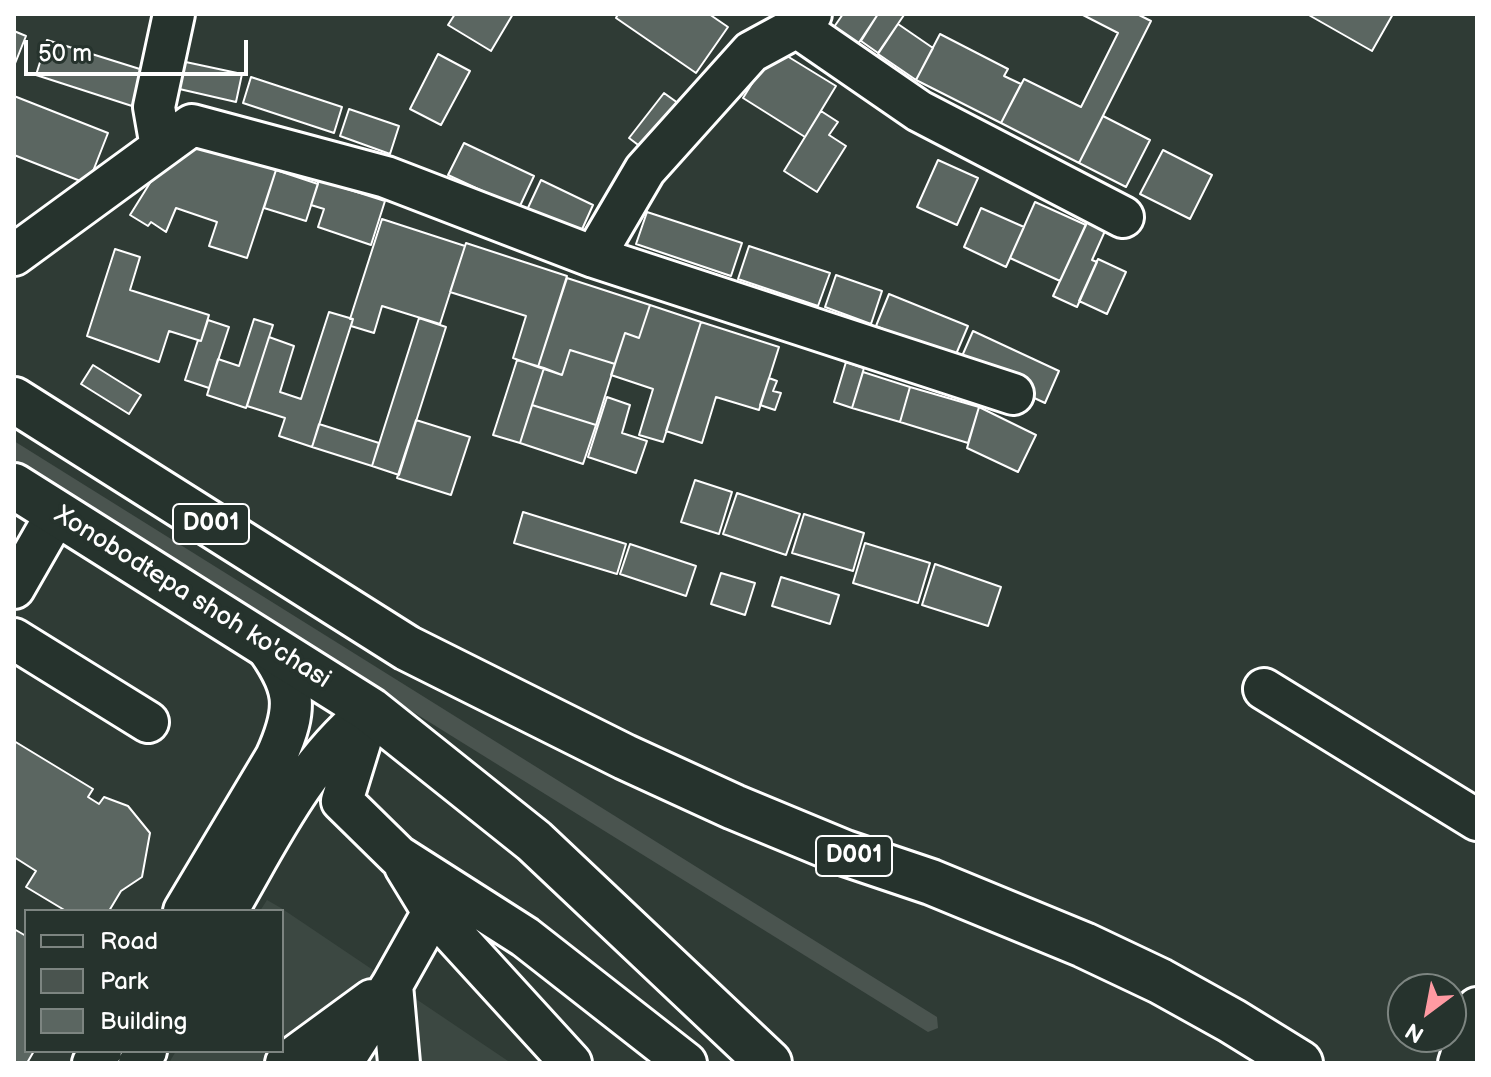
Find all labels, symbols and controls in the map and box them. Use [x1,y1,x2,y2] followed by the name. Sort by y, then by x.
[28,24,252,74] scale bar
[38,39,92,68] text: 50 m
[48,500,336,696] street label: Xonobodtepa shoh ko'chasi
[173,504,249,544] road number: D001
[816,836,892,876] road number: D001
[24,909,284,1053] legend
[100,927,158,956] text: Road
[100,967,148,996] text: Park
[1387,973,1467,1053] north arrow
[100,1007,187,1036] text: Building
[1401,1016,1429,1048] text: N

